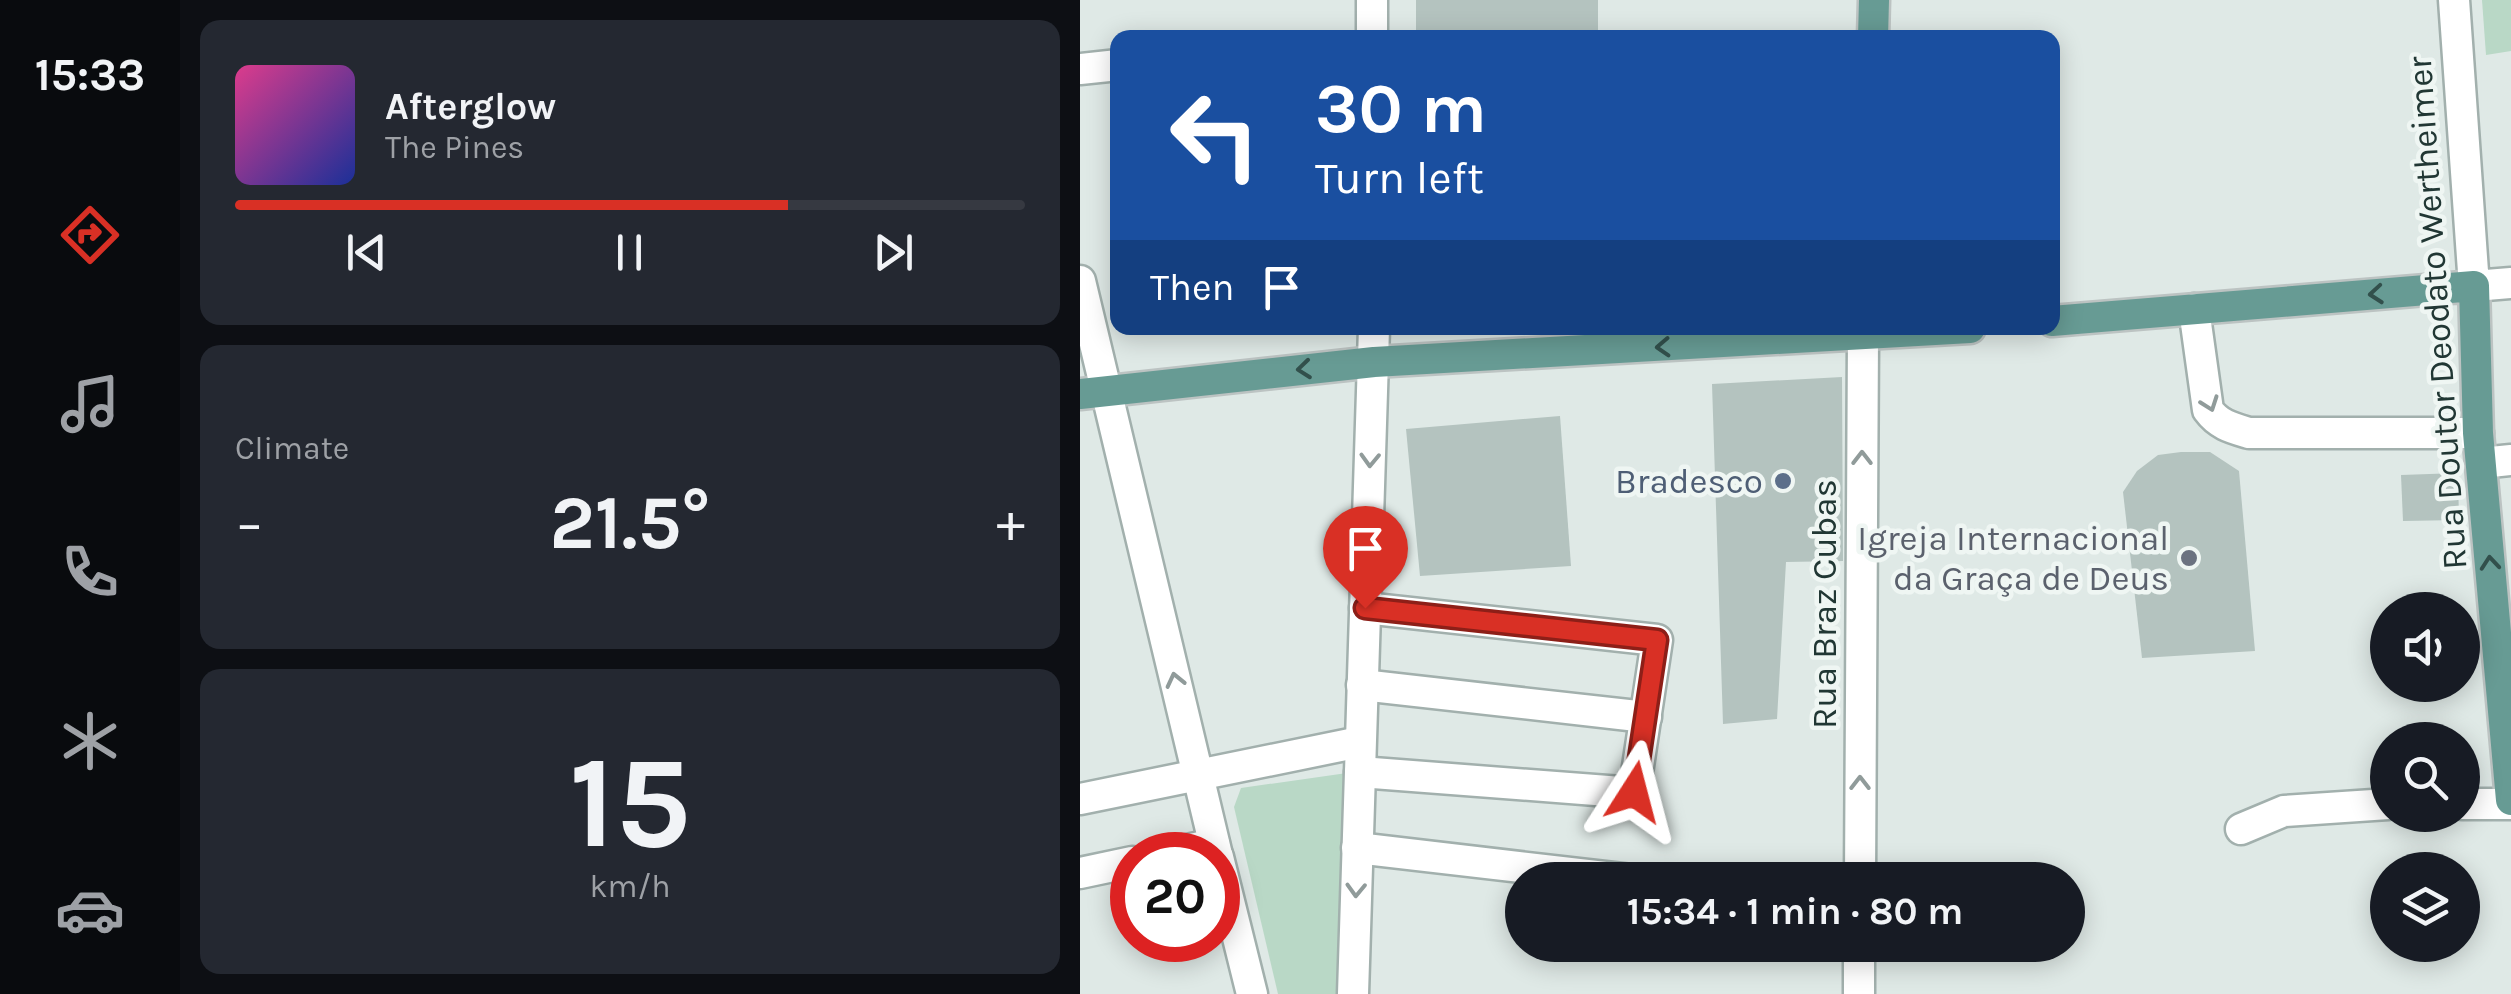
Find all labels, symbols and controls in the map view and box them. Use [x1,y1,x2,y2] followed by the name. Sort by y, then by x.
[35,49,145,101] text: 15:33
[2399,55,2475,571] street label: Rua Doutor Deodato Wertheimer
[1315,68,1487,150] text: 30 m
[1150,70,1280,200] icon: left
[385,84,556,129] text: Afterglow
[385,129,524,166] text: The Pines
[1315,152,1484,204] text: Turn left
[55,200,125,270] icon: directions
[339,225,394,280] icon: previous
[602,225,657,280] icon: pause
[866,225,921,280] icon: next
[1254,260,1309,315] icon: arrive
[1150,265,1234,310] text: Then
[2368,282,2384,304] one-way arrow
[1655,336,1671,357] one-way arrow
[1296,358,1312,379] one-way arrow
[55,369,125,439] icon: music
[2198,394,2218,412] one-way arrow
[235,430,349,467] text: Climate
[1851,449,1873,464] one-way arrow
[1360,452,1381,468] one-way arrow
[1615,461,1763,502] place label: Bradesco
[1772,470,1794,492] marker: Bradesco
[549,479,711,567] text: 21.5°
[1804,479,1845,729] street label: Rua Braz Cubas
[235,491,264,555] text: −
[996,491,1025,555] text: +
[1323,506,1408,609] pin
[1857,518,2169,599] place label: Igreja Internacional da Graça de Deus
[1338,521,1393,576] icon: arrive
[55,537,125,607] icon: phone
[2178,547,2200,569] marker: Igreja Internacional da Graça de Deus
[2479,555,2501,571] one-way arrow
[2370,592,2480,962] map controls
[2370,592,2480,702] button: sound
[1166,671,1187,688] one-way arrow
[55,706,125,776] icon: climate
[2370,722,2480,832] button: search
[569,727,691,879] text: 15
[1582,740,1686,844] position arrow
[1849,774,1871,790] one-way arrow
[1110,832,1240,962] speed limit sign: 20
[2370,852,2480,962] button: layers
[589,868,671,905] text: km/h
[55,875,125,945] icon: car
[1346,882,1367,898] one-way arrow
[1627,889,1963,934] text: 15:34 · 1 min · 80 m

